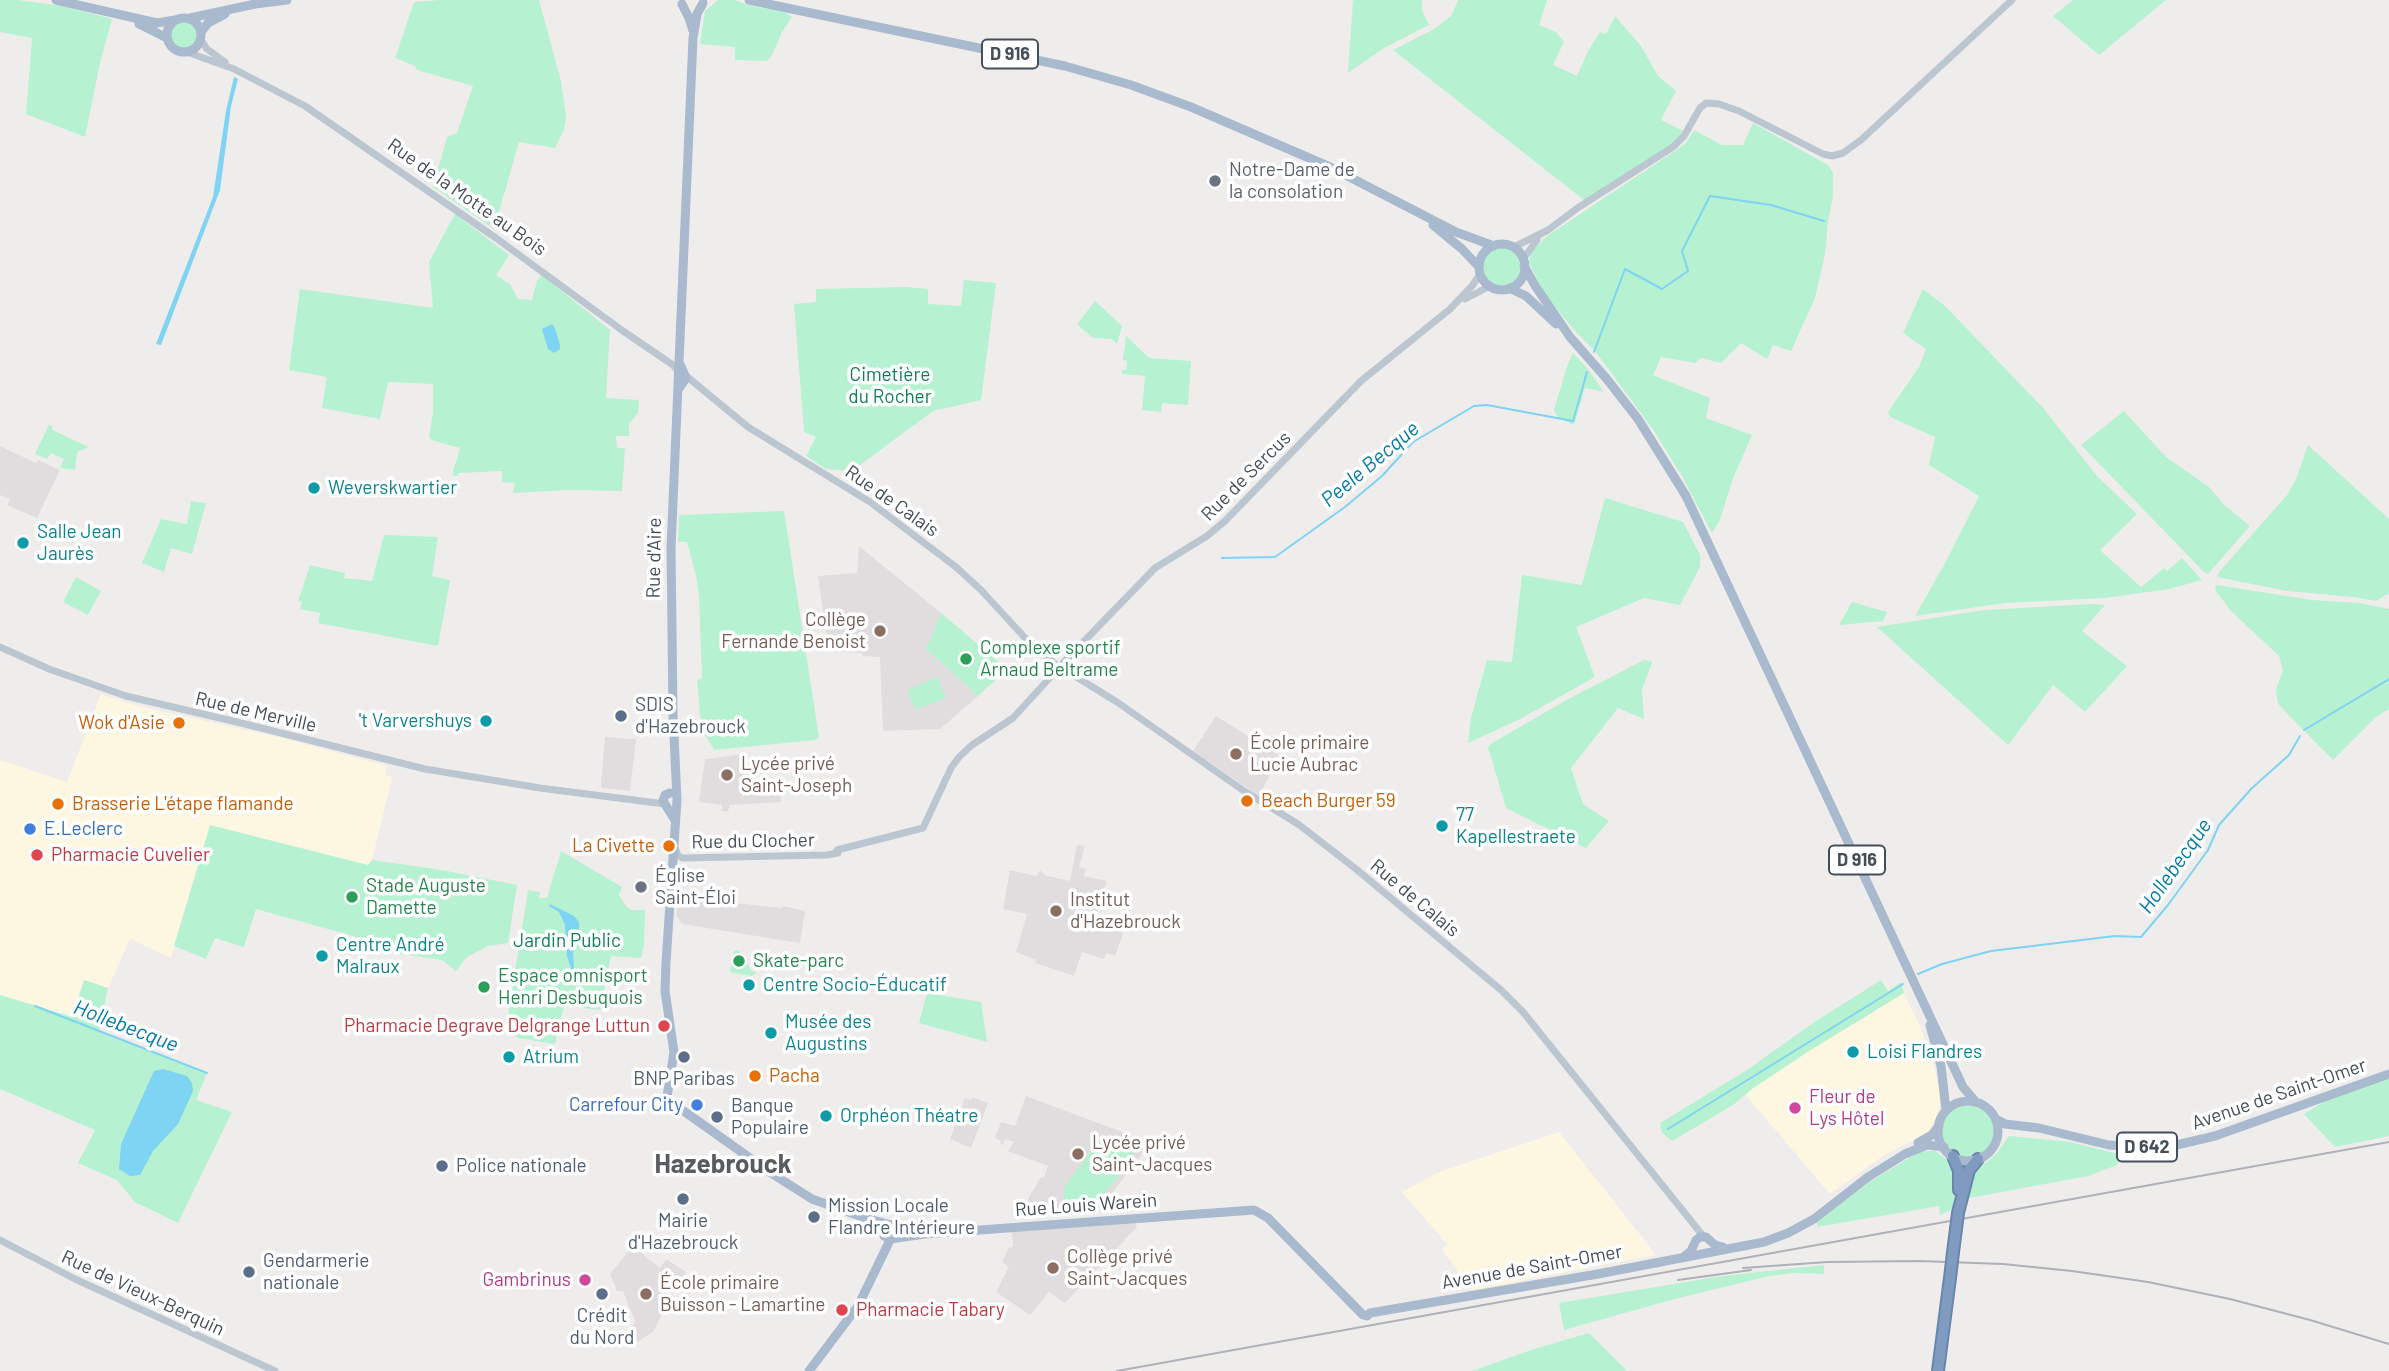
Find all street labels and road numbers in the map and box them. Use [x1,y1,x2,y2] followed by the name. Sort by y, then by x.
[982,40,1038,68] road number: D 916
[383,133,551,261] street label: Rue de la Motte au Bois
[1196,426,1296,526] street label: Rue de Sercus
[841,460,943,542] street label: Rue de Calais
[642,517,666,599] street label: Rue d'Aire
[193,687,319,737] street label: Rue de Merville
[691,829,815,853] street label: Rue du Clocher
[1829,846,1885,874] road number: D 916
[1366,854,1464,942] street label: Rue de Calais
[2189,1053,2369,1135] street label: Avenue de Saint-Omer
[2117,1132,2177,1162] road number: D 642
[1014,1189,1158,1221] street label: Rue Louis Warein
[1440,1240,1624,1294] street label: Avenue de Saint-Omer
[58,1245,228,1341] street label: Rue de Vieux-Berquin

